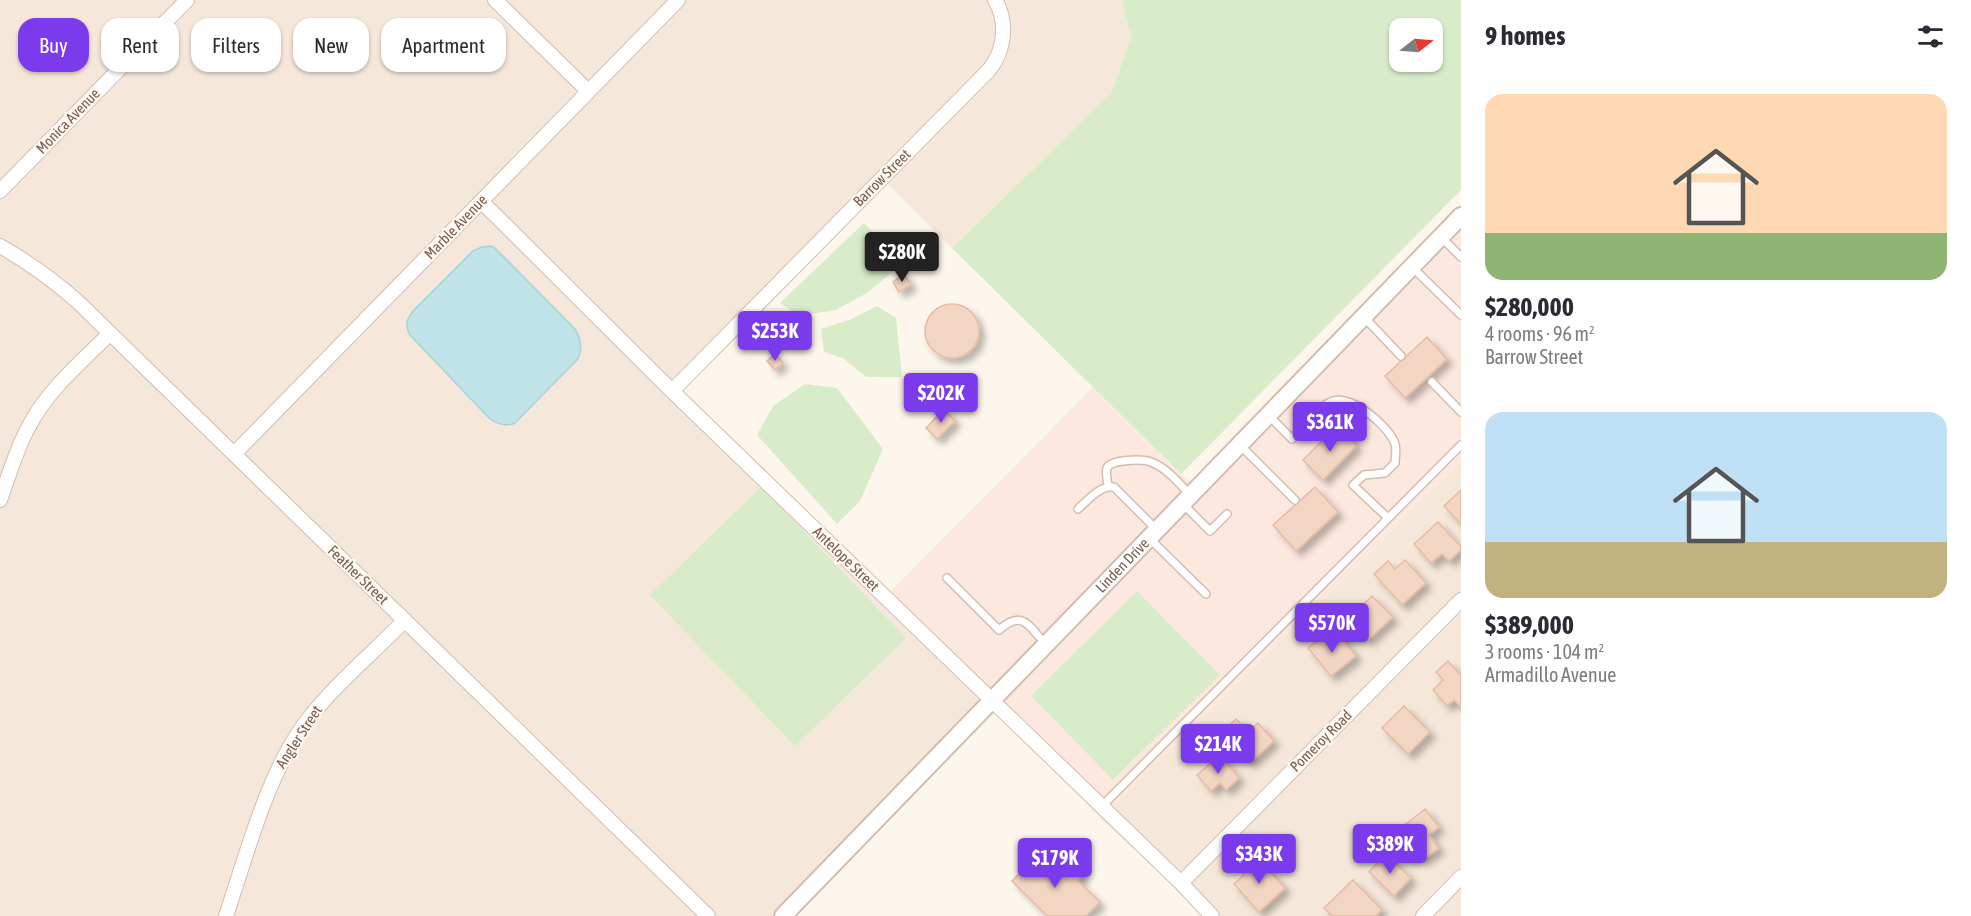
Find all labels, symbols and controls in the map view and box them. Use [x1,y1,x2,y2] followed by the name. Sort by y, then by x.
[18,18,89,72] chip: Buy
[101,18,179,72] chip: Rent
[191,18,281,72] chip: Filters
[293,18,369,72] chip: New
[381,18,506,72] chip: Apartment
[1389,18,1443,72] north arrow
[1389,18,1443,72] map controls
[1914,20,1947,53] icon: filters
[1485,21,1565,51] text: 9 homes
[32,84,103,157] street label: Monica Avenue
[1662,133,1770,241] icon: home
[850,146,914,210] street label: Barrow Street
[421,191,491,262] street label: Marble Avenue
[860,232,944,283] pin: $280K
[879,240,925,263] text: $280K
[1485,292,1574,322] text: $280,000
[733,311,817,362] pin: $253K
[752,319,798,342] text: $253K
[1485,322,1595,345] text: 4 rooms · 96 m²
[1485,345,1583,368] text: Barrow Street
[899,373,983,424] pin: $202K
[918,381,964,404] text: $202K
[1288,402,1372,453] pin: $361K
[1307,410,1353,433] text: $361K
[1662,451,1770,559] icon: home
[810,523,883,594] street label: Antelope Street
[1092,534,1152,596] street label: Linden Drive
[325,542,392,608] street label: Feather Street
[1290,603,1374,654] pin: $570K
[1485,610,1574,640] text: $389,000
[1309,611,1355,634] text: $570K
[1485,640,1604,663] text: 3 rooms · 104 m²
[1485,663,1616,686] text: Armadillo Avenue
[272,702,325,771] street label: Angler Street
[1286,706,1355,775] street label: Pomeroy Road
[1176,724,1260,775] pin: $214K
[1195,732,1241,755] text: $214K
[1348,824,1432,875] pin: $389K
[1367,832,1413,855] text: $389K
[1217,834,1301,885] pin: $343K
[1013,838,1097,889] pin: $179K
[1236,842,1282,865] text: $343K
[1032,846,1078,869] text: $179K

